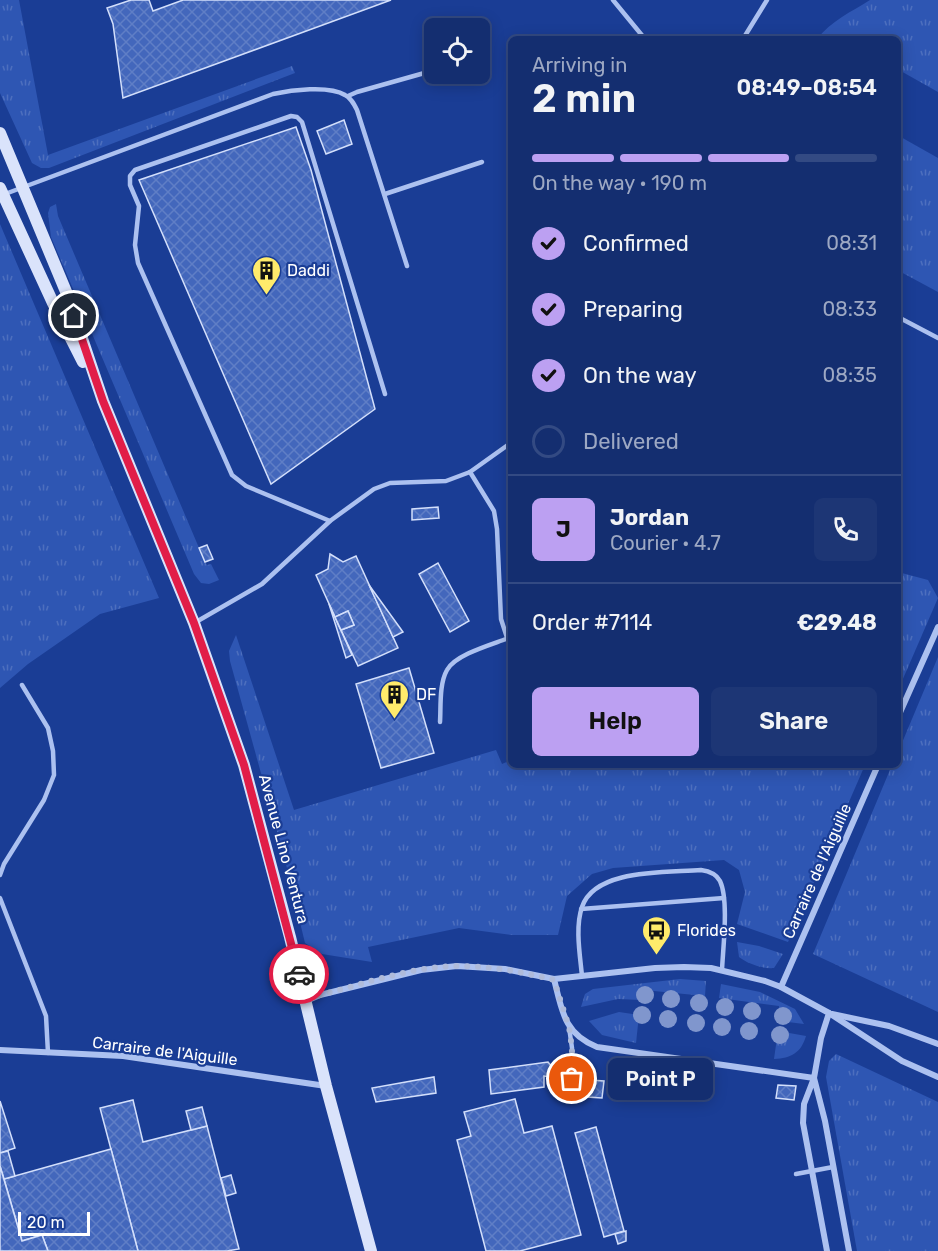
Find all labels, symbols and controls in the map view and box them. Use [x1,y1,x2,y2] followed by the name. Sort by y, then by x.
[424,18,490,84] map controls
[424,18,490,84] button: locate
[532,53,627,77] text: Arriving in
[737,74,877,101] text: 08:49–08:54
[532,76,636,122] text: 2 min
[532,171,707,195] text: On the way · 190 m
[532,227,565,260] icon: check
[583,230,689,257] text: Confirmed
[826,231,877,255] text: 08:31
[250,254,282,296] building icon: Daddi
[287,261,330,280] place label: Daddi
[48,290,99,341] pin
[532,293,565,326] icon: check
[583,296,683,323] text: Preparing
[822,297,877,321] text: 08:33
[57,299,90,332] icon: home
[532,359,565,392] icon: check
[583,362,697,389] text: On the way
[823,363,877,387] text: 08:35
[583,428,679,455] text: Delivered
[814,498,877,561] button: phone
[610,504,689,531] text: Jordan
[556,516,571,543] text: J
[610,531,721,555] text: Courier · 4.7
[532,609,652,636] text: Order #7114
[796,609,877,636] text: €29.48
[379,678,411,720] building icon: DF
[416,685,436,704] place label: DF
[532,687,699,756] button: Help
[711,687,877,756] button: Share
[255,772,313,926] street label: Avenue Lino Ventura
[779,800,855,942] street label: Carraire de l'Aiguille
[640,914,672,956] bus stop icon: Florides
[677,921,736,940] place label: Florides
[269,944,329,1004] courier
[283,958,316,991] icon: car
[91,1033,239,1069] street label: Carraire de l'Aiguille
[546,1053,597,1104] pin
[608,1058,713,1100] callout: Point P
[555,1062,588,1095] icon: bag
[626,1067,695,1091] text: Point P
[18,1209,90,1236] scale bar
[27,1213,65,1232] text: 20 m

